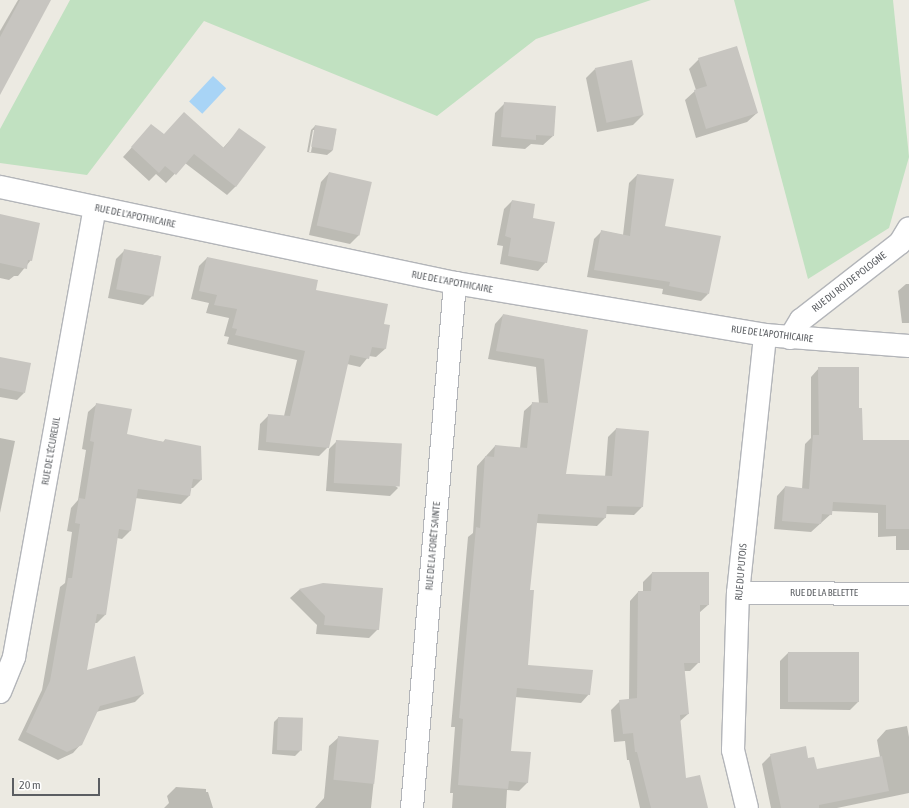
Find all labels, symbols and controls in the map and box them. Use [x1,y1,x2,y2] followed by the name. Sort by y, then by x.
[94,202,176,230] street label: RUE DE L'APOTHICAIRE
[809,249,889,315] street label: RUE DU ROI DE POLOGNE
[411,268,493,296] street label: RUE DE L'APOTHICAIRE
[730,323,814,345] street label: RUE DE L'APOTHICAIRE
[39,416,63,486] street label: RUE DE L'ÉCUREUIL
[423,501,443,591] street label: RUE DE LA FORÊT SAINTE
[733,543,749,601] street label: RUE DU PUTOIS
[790,587,858,599] street label: RUE DE LA BELETTE
[14,770,102,796] scale bar
[19,778,41,792] text: 20 m

